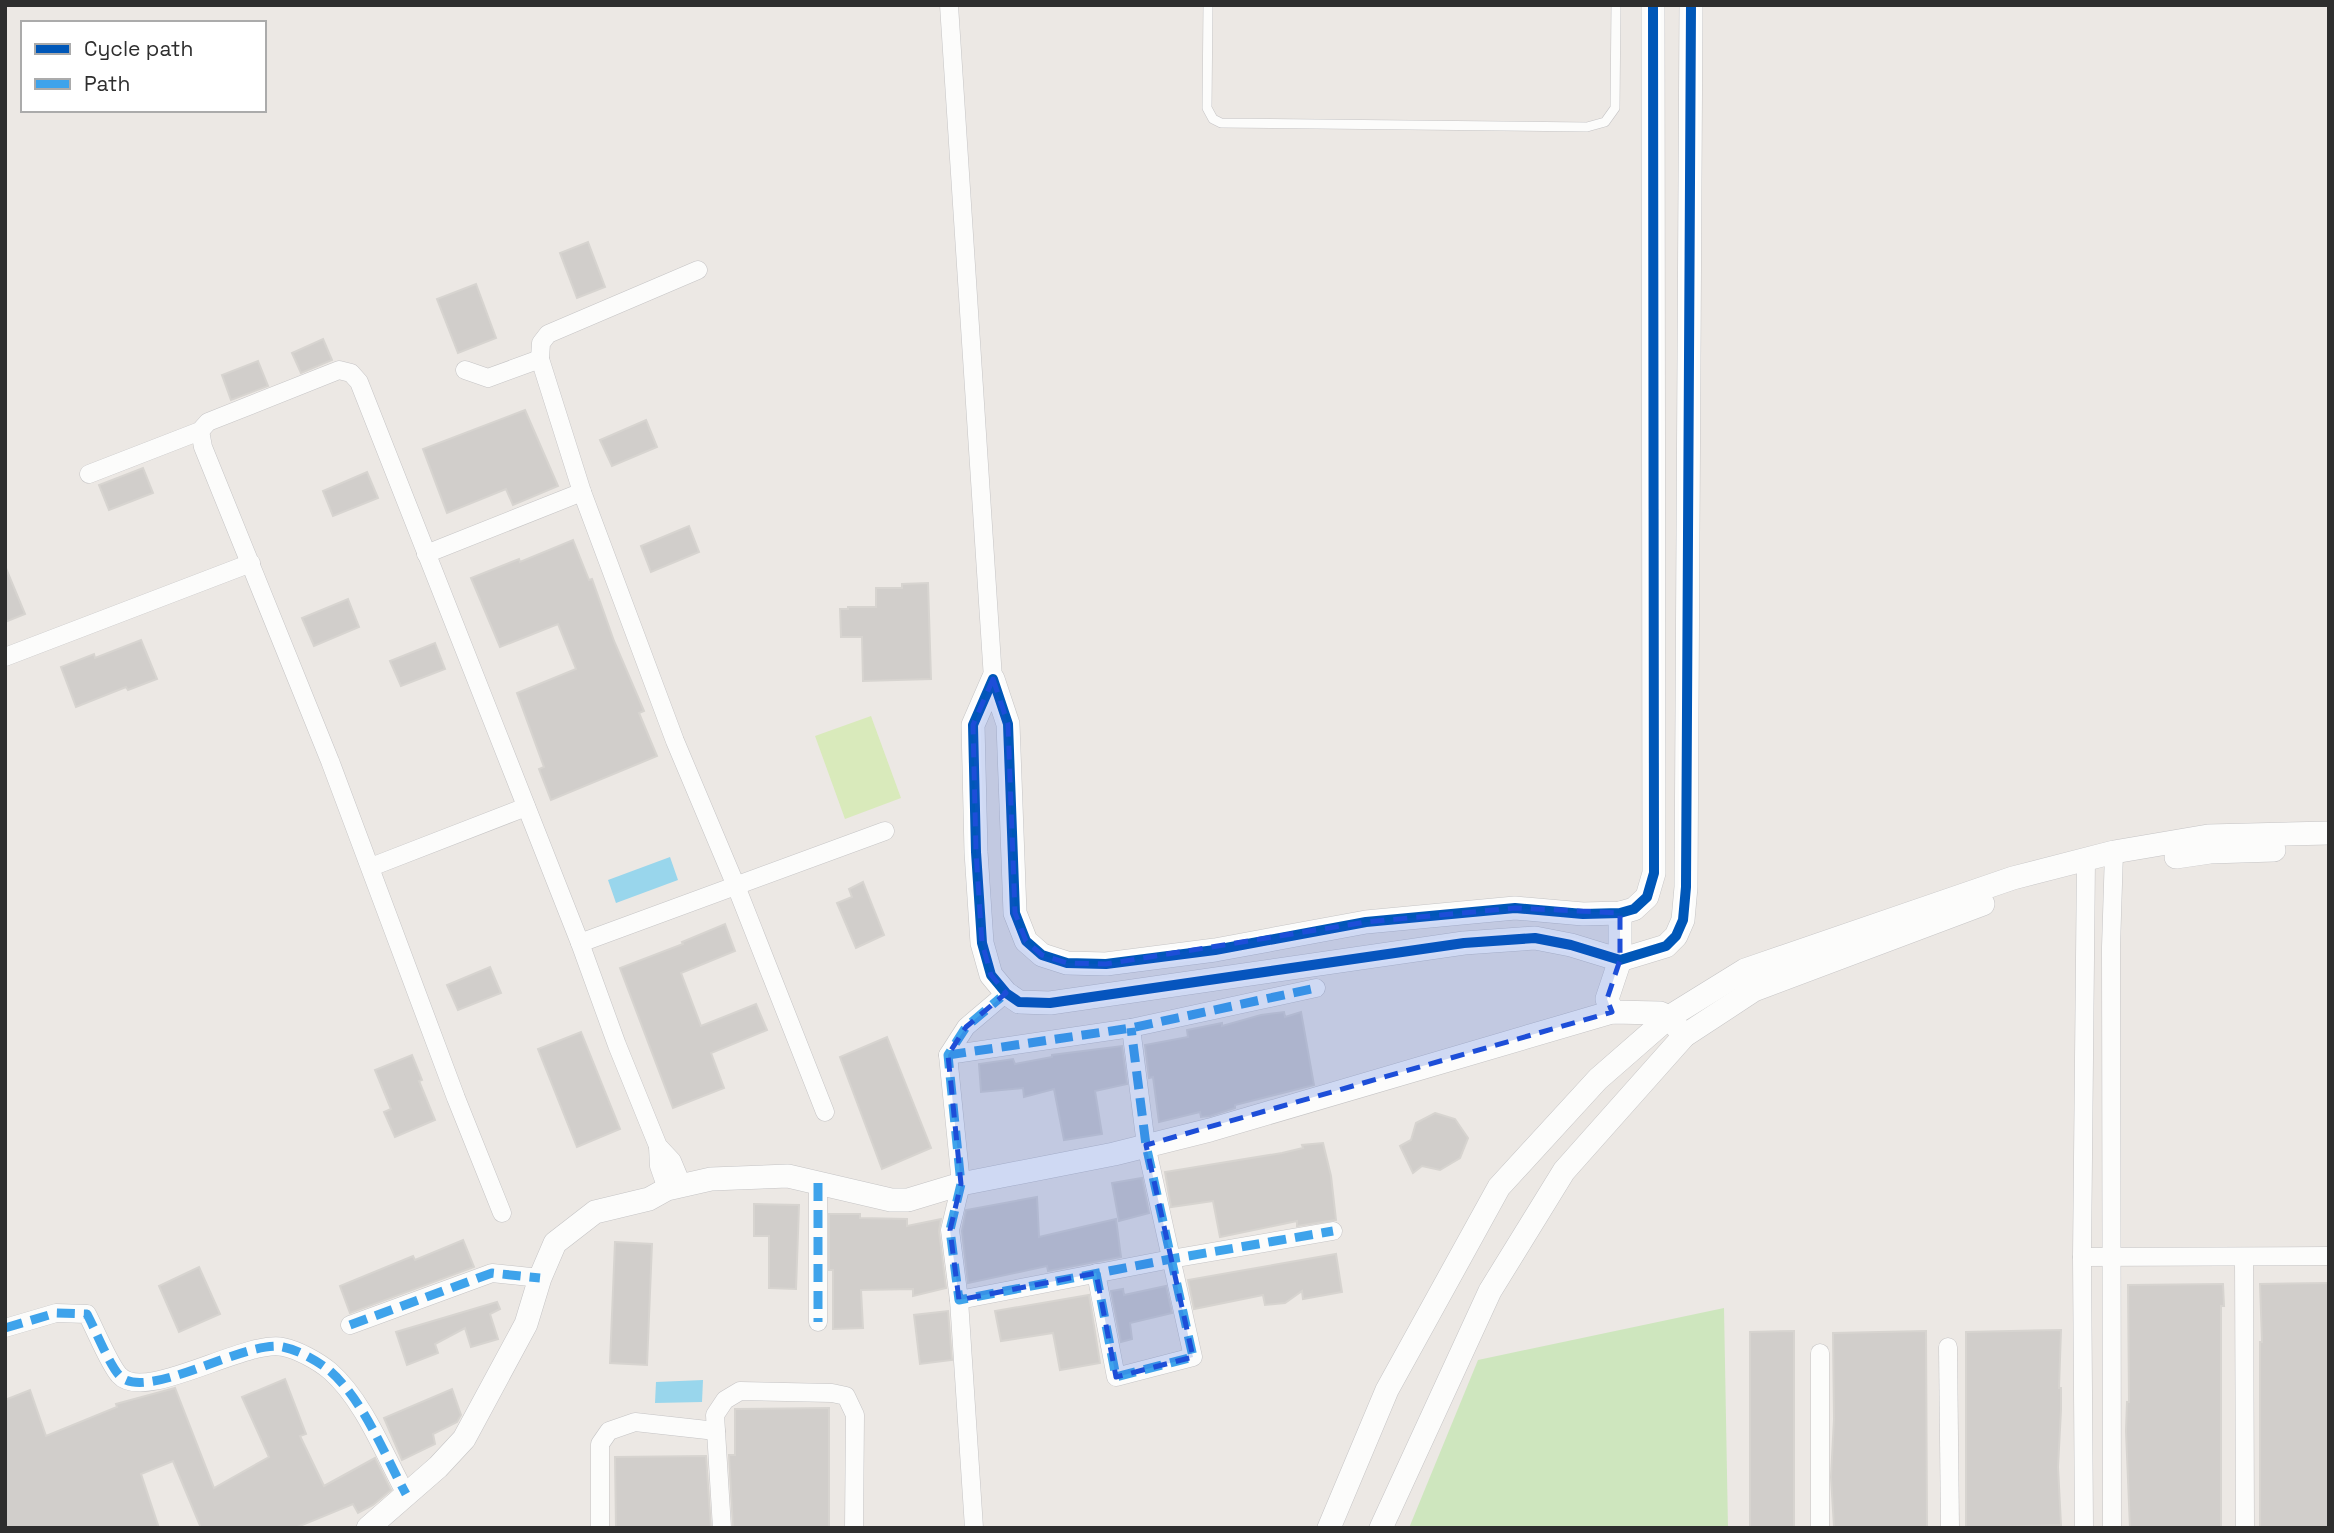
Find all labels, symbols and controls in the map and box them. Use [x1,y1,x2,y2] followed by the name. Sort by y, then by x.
[21,21,266,112] legend
[84,35,193,62] text: Cycle path
[84,70,130,97] text: Path

